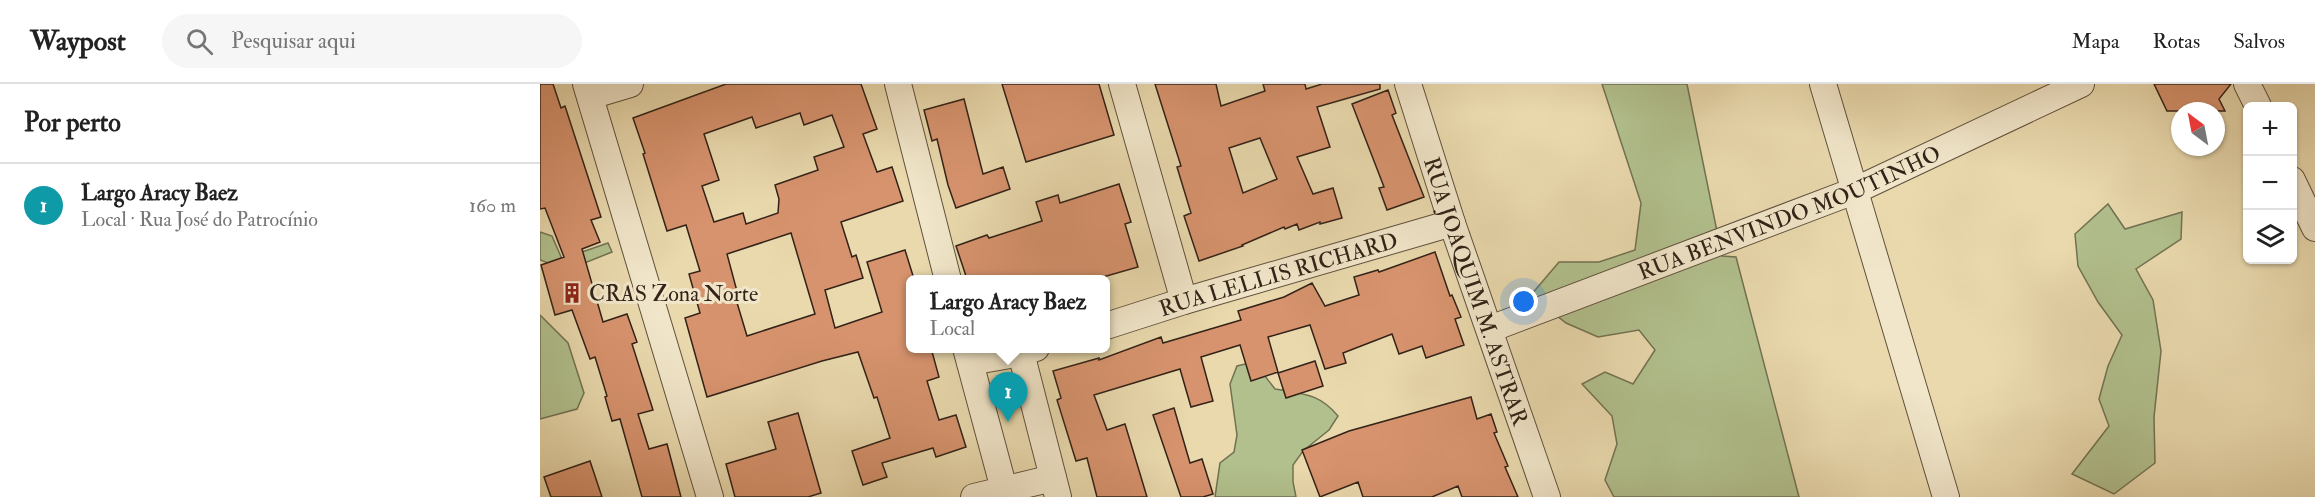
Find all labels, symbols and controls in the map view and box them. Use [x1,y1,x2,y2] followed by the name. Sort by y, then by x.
[162,14,582,68] search box
[30,24,126,59] text: Waypost
[183,25,216,58] icon: search
[231,27,356,55] text: Pesquisar aqui
[2072,28,2120,55] text: Mapa
[2153,28,2200,55] text: Rotas
[2233,28,2285,55] text: Salvos
[2171,102,2225,156] north arrow
[2243,102,2297,264] map controls
[2243,102,2297,156] button: +
[24,107,121,139] text: Por perto
[1634,139,1945,287] street label: RUA BENVINDO MOUTINHO
[1417,154,1534,430] street label: RUA JOAQUIM M. ASTRAR
[2243,156,2297,210] button: −
[81,179,238,207] text: Largo Aracy Baez
[40,193,47,218] text: 1
[469,193,516,218] text: 160 m
[81,207,318,232] text: Local · Rua José do Patrocínio
[2243,210,2297,264] button: layers
[1156,227,1401,323] street label: RUA LELLIS RICHARD
[906,275,1110,353] popup
[589,280,758,308] place label: CRAS Zona Norte
[560,281,584,305] building icon: CRAS Zona Norte
[1509,287,1538,316] your location
[930,288,1086,316] text: Largo Aracy Baez
[930,316,975,341] text: Local
[988,372,1028,422] pin: 1

